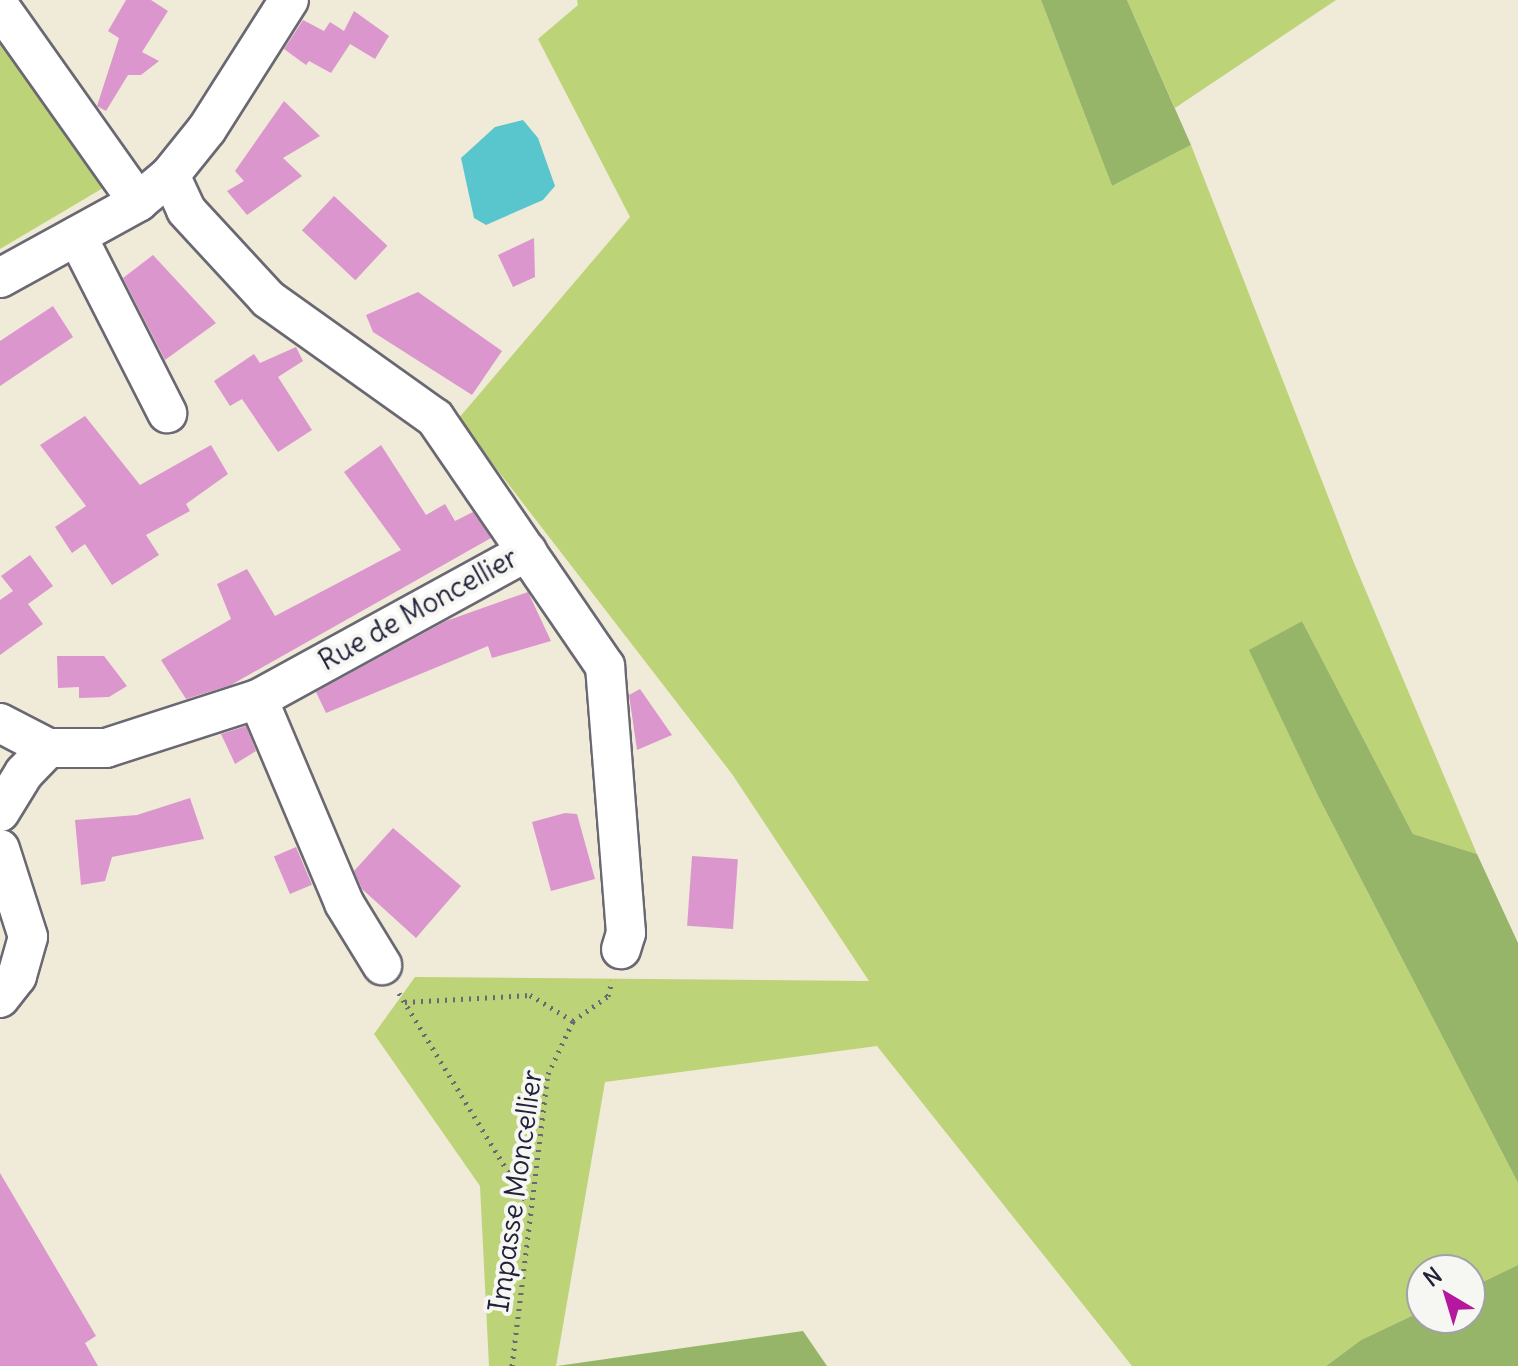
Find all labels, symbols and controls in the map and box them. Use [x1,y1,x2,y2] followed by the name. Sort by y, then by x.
[313,540,523,678] street label: Rue de Moncellier
[481,1068,549,1314] street label: Impasse Moncellier
[1406,1254,1486,1334] north arrow
[1418,1261,1447,1292] text: N

